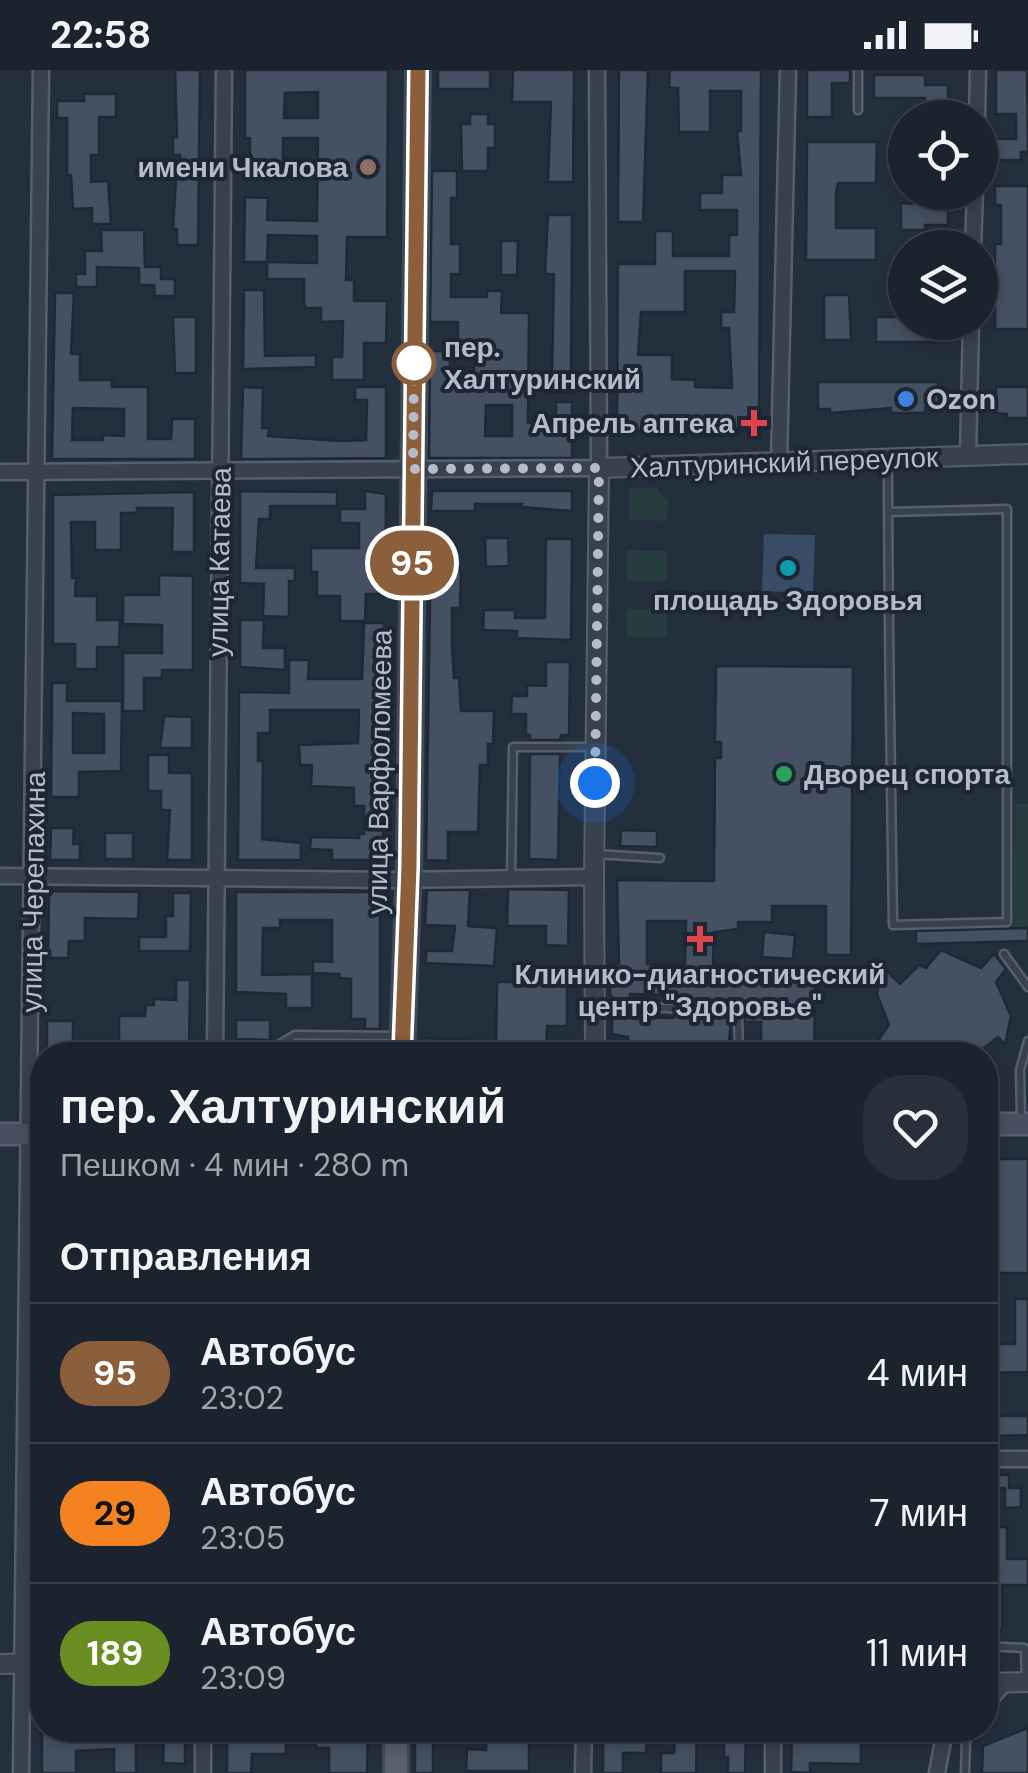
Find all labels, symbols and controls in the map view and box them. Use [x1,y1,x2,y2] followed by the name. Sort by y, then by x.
[50,10,151,60] text: 22:58
[888,100,998,340] map controls
[888,100,998,210] button: locate
[138,149,348,186] place label: имени Чкалова
[357,156,379,178] marker: имени Чкалова
[888,230,998,340] button: layers
[444,329,641,398] place label: пер. Халтуринский
[393,342,435,384] marker: пер. Халтуринский
[926,381,996,418] place label: Ozon
[895,388,917,410] marker: Ozon
[531,405,734,442] place label: Апрель аптека
[743,412,765,434] marker: Апрель аптека
[629,439,940,486] street label: Халтуринский переулок
[199,467,240,657] street label: улица Катаева
[367,530,457,596] line badge: 95
[390,540,434,586] text: 95
[777,557,799,579] marker: площадь Здоровья
[653,582,923,619] place label: площадь Здоровья
[359,629,400,915] street label: улица Варфоломеева
[804,756,1010,793] place label: Дворец спорта
[570,758,620,808] your location
[773,763,795,785] marker: Дворец спорта
[13,771,54,1013] street label: улица Черепахина
[687,926,713,952] marker: Клинико-диагностический центр "Здоровье"
[515,956,885,1025] place label: Клинико-диагностический центр "Здоровье"
[60,1075,506,1138] text: пер. Халтуринский
[863,1075,968,1180] button: heart
[60,1144,409,1186] text: Пешком · 4 мин · 280 m
[60,1232,312,1282] text: Отправления
[200,1327,356,1377] text: Автобус
[866,1348,968,1398] text: 4 мин
[93,1350,137,1396] text: 95
[200,1377,284,1419] text: 23:02
[200,1467,356,1517] text: Автобус
[869,1488,968,1538] text: 7 мин
[94,1490,136,1536] text: 29
[200,1517,285,1559] text: 23:05
[200,1607,356,1657] text: Автобус
[866,1628,968,1678] text: 11 мин
[87,1630,143,1676] text: 189
[200,1657,286,1699] text: 23:09

